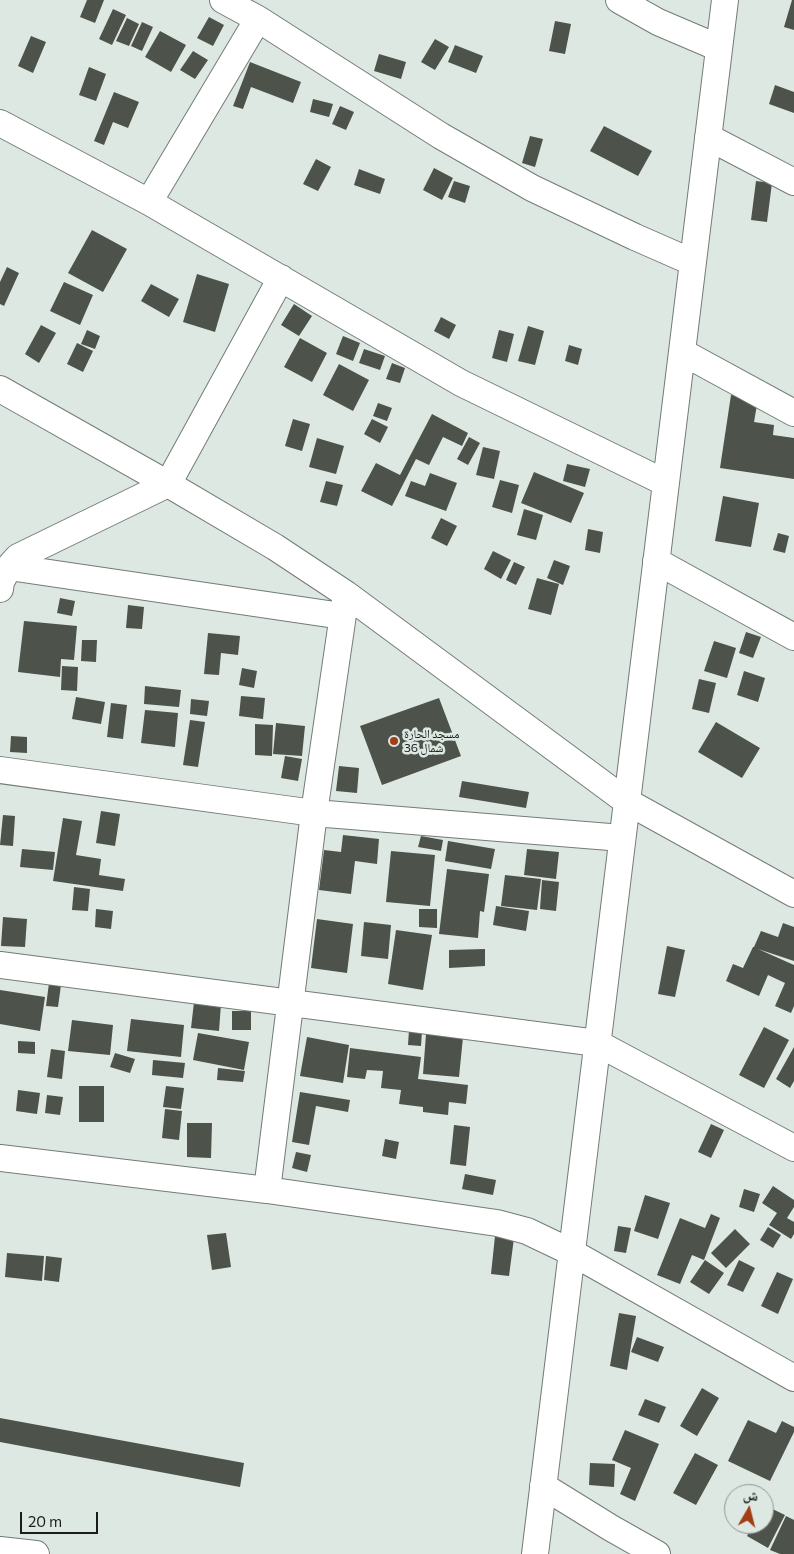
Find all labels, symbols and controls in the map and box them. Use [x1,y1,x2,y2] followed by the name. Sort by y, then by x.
[404,727,459,755] place label: مسجد الحارة 36 شمال
[388,735,400,747] marker: مسجد الحارة 36 شمال
[724,1484,774,1534] north arrow
[742,1485,760,1504] text: ش
[22,1502,100,1534] scale bar
[28,1512,62,1530] text: 20 m

